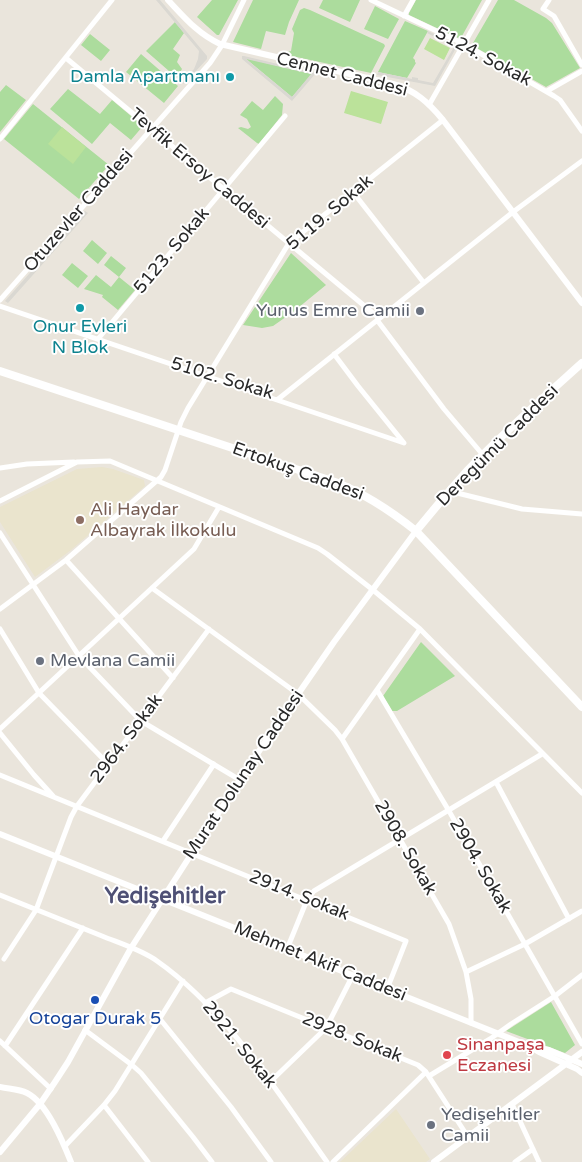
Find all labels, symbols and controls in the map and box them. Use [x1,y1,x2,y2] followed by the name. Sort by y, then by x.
[431,23,535,91] street label: 5124. Sokak
[274,48,410,102] street label: Cennet Caddesi
[70,66,220,88] place label: Damla Apartmanı
[224,71,236,83] marker: Damla Apartmanı
[125,104,273,234] street label: Tevfik Ersoy Caddesi
[20,145,138,277] street label: Otuzevler Caddesi
[282,171,378,255] street label: 5119. Sokak
[130,203,214,299] street label: 5123. Sokak
[256,300,410,322] place label: Yunus Emre Camii
[74,302,86,314] marker: Onur Evleri N Blok
[414,305,426,317] marker: Yunus Emre Camii
[33,316,127,358] place label: Onur Evleri N Blok
[168,353,276,405] street label: 5102. Sokak
[433,381,563,511] street label: Deregümü Caddesi
[229,438,367,506] street label: Ertokuş Caddesi
[90,499,237,542] place label: Ali Haydar Albayrak İlkokulu
[74,514,86,526] marker: Ali Haydar Albayrak İlkokulu
[50,650,175,672] place label: Mevlana Camii
[34,655,46,667] marker: Mevlana Camii
[179,686,309,864] street label: Murat Dolunay Caddesi
[86,690,168,788] street label: 2964. Sokak
[369,797,441,899] street label: 2908. Sokak
[444,815,516,917] street label: 2904. Sokak
[246,866,352,926] street label: 2914. Sokak
[105,884,225,910] district label: Yedişehitler
[230,917,410,1007] street label: Mehmet Akif Caddesi
[89,994,101,1006] marker: Otogar Durak 5
[197,997,281,1093] street label: 2921. Sokak
[29,1008,161,1030] place label: Otogar Durak 5
[299,1008,405,1068] street label: 2928. Sokak
[457,1034,545,1076] place label: Sinanpaşa Eczanesi
[441,1049,453,1061] marker: Sinanpaşa Eczanesi
[441,1104,540,1146] place label: Yedişehitler Camii
[425,1119,437,1131] marker: Yedişehitler Camii

